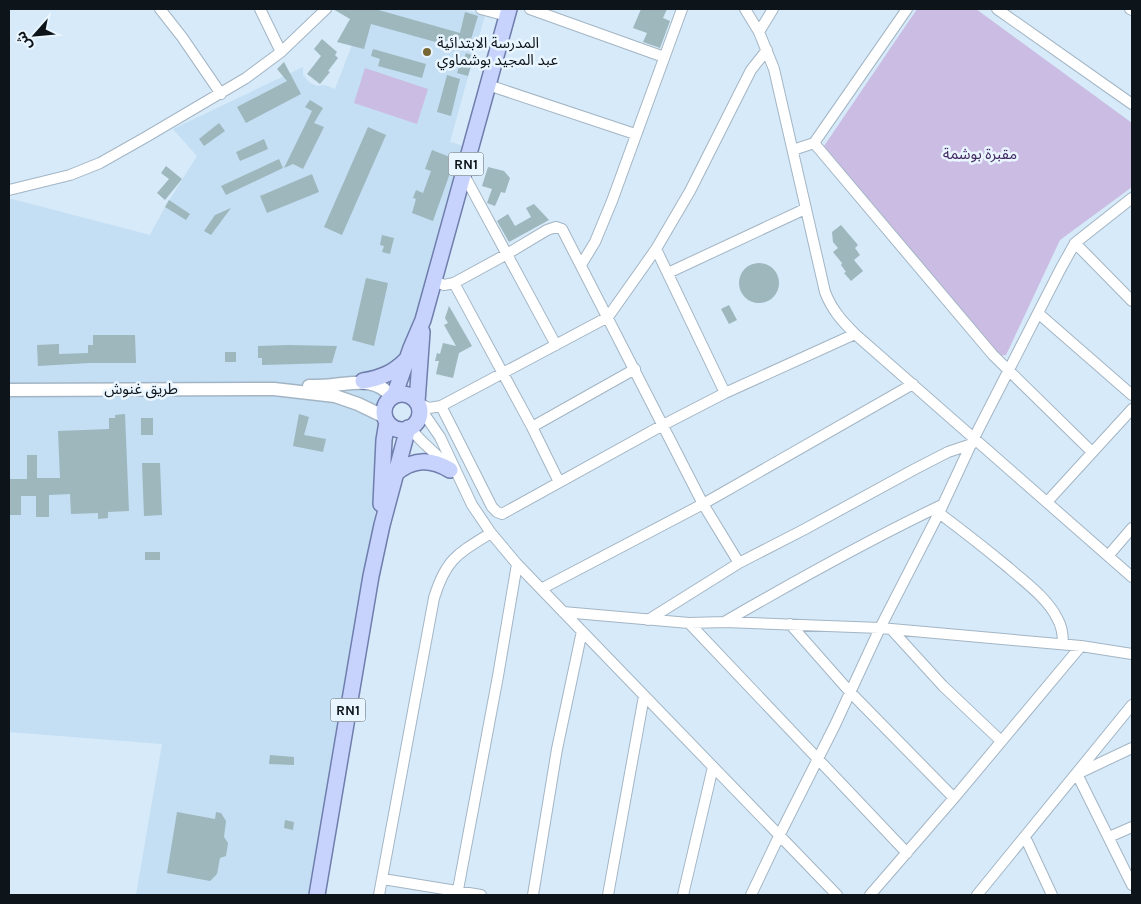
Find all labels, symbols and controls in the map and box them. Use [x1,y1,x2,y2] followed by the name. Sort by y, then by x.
[10,10,60,60] north arrow
[12,28,36,53] text: ش
[437,34,559,71] place label: المدرسة الابتدائية عبد المجيد بوشماوي
[421,46,433,58] marker: المدرسة الابتدائية عبد المجيد بوشماوي
[943,145,1017,163] park label: مقبرة بوشمة
[448,152,484,175] road number: RN1
[104,380,178,399] street label: طريق غنوش
[330,698,366,722] road number: RN1

